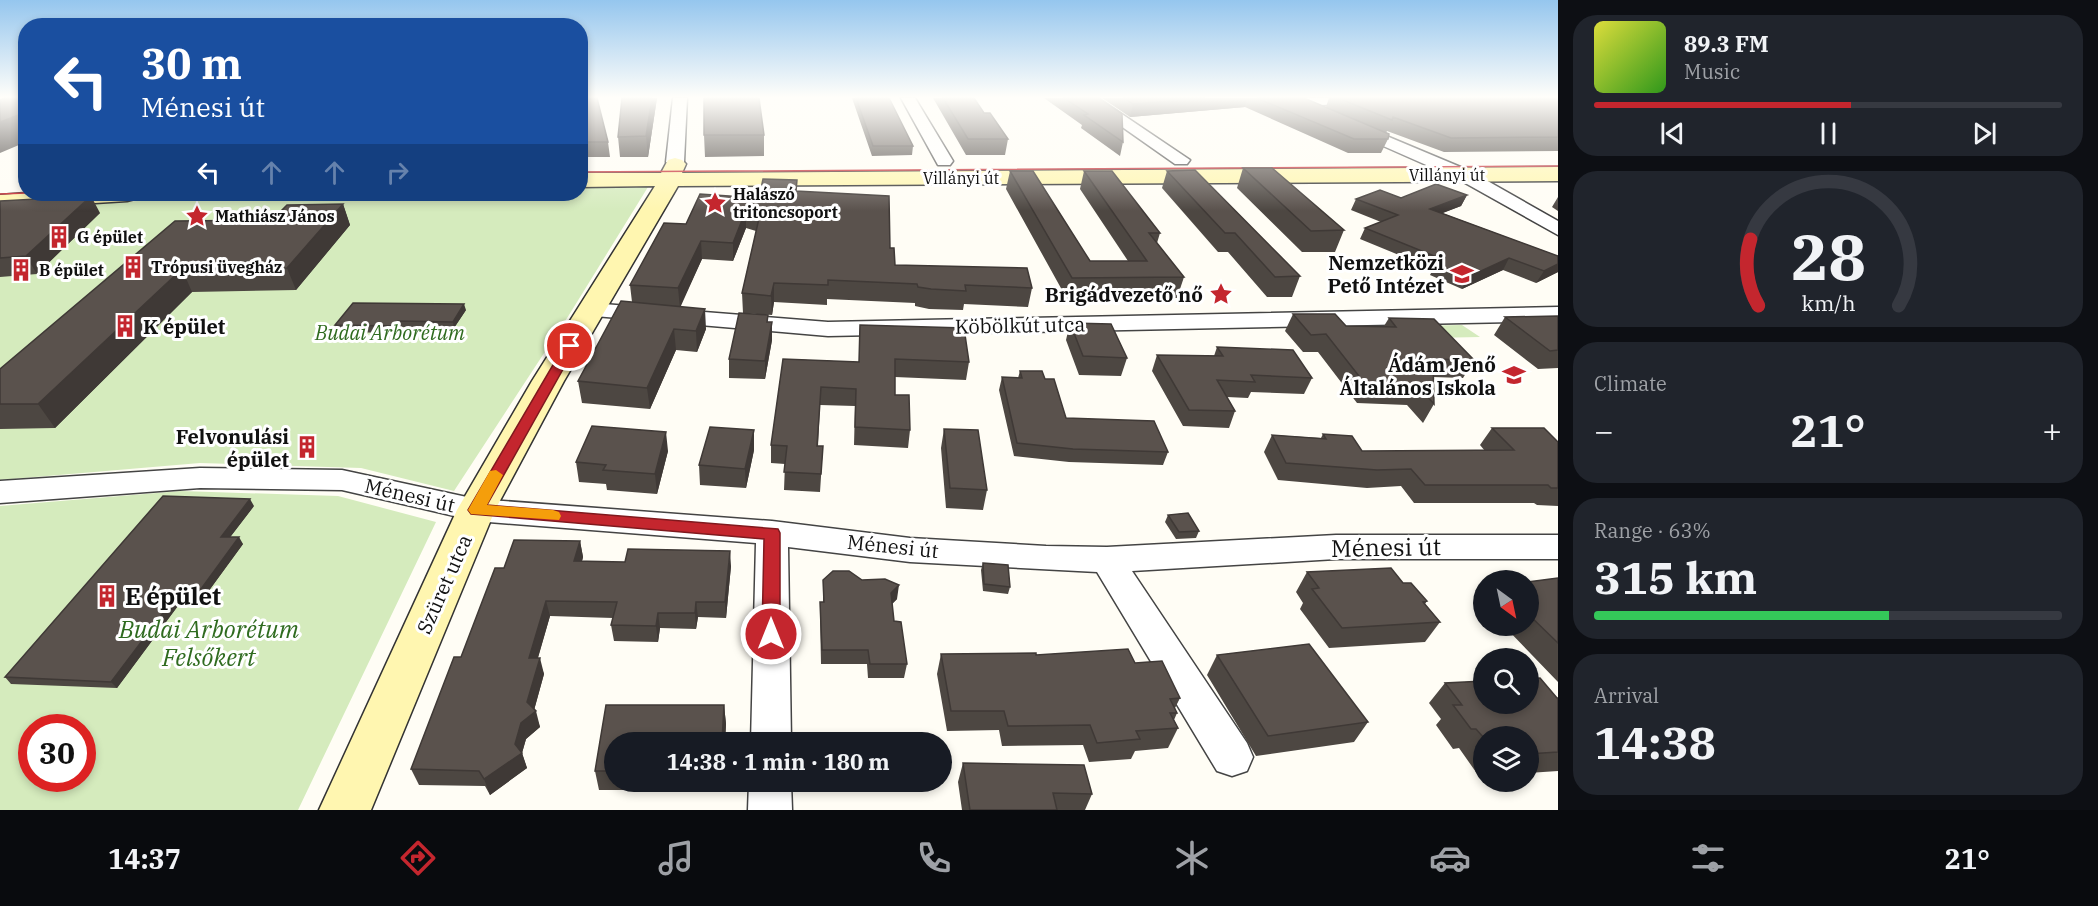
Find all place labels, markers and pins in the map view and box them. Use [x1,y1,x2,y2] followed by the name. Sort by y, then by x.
[733,184,838,222] place label: Halászó tritoncsoport
[702,190,728,216] place icon: Halászó tritoncsoport
[184,203,210,229] place icon: Mathiász János
[215,206,335,226] place label: Mathiász János
[46,224,72,250] building icon: G épület
[77,227,143,247] place label: G épület
[1327,249,1445,299] place label: Nemzetközi Pető Intézet
[120,254,146,280] building icon: Trópusi üvegház
[8,257,34,283] building icon: B épület
[151,257,282,277] place label: Trópusi üvegház
[39,260,104,280] place label: B épület
[1449,261,1475,287] school or university icon: Nemzetközi Pető Intézet
[1045,281,1203,308] place label: Brigádvezető nő
[1208,281,1234,307] place icon: Brigádvezető nő
[112,313,138,339] building icon: K épület
[143,313,226,340] place label: K épület
[544,320,595,371] pin
[1339,351,1496,401] place label: Ádám Jenő Általános Iskola
[1501,362,1527,388] school or university icon: Ádám Jenő Általános Iskola
[176,423,290,473] place label: Felvonulási épület
[294,434,320,460] building icon: Felvonulási épület
[125,580,221,612] place label: E épület
[94,583,120,609] building icon: E épület

